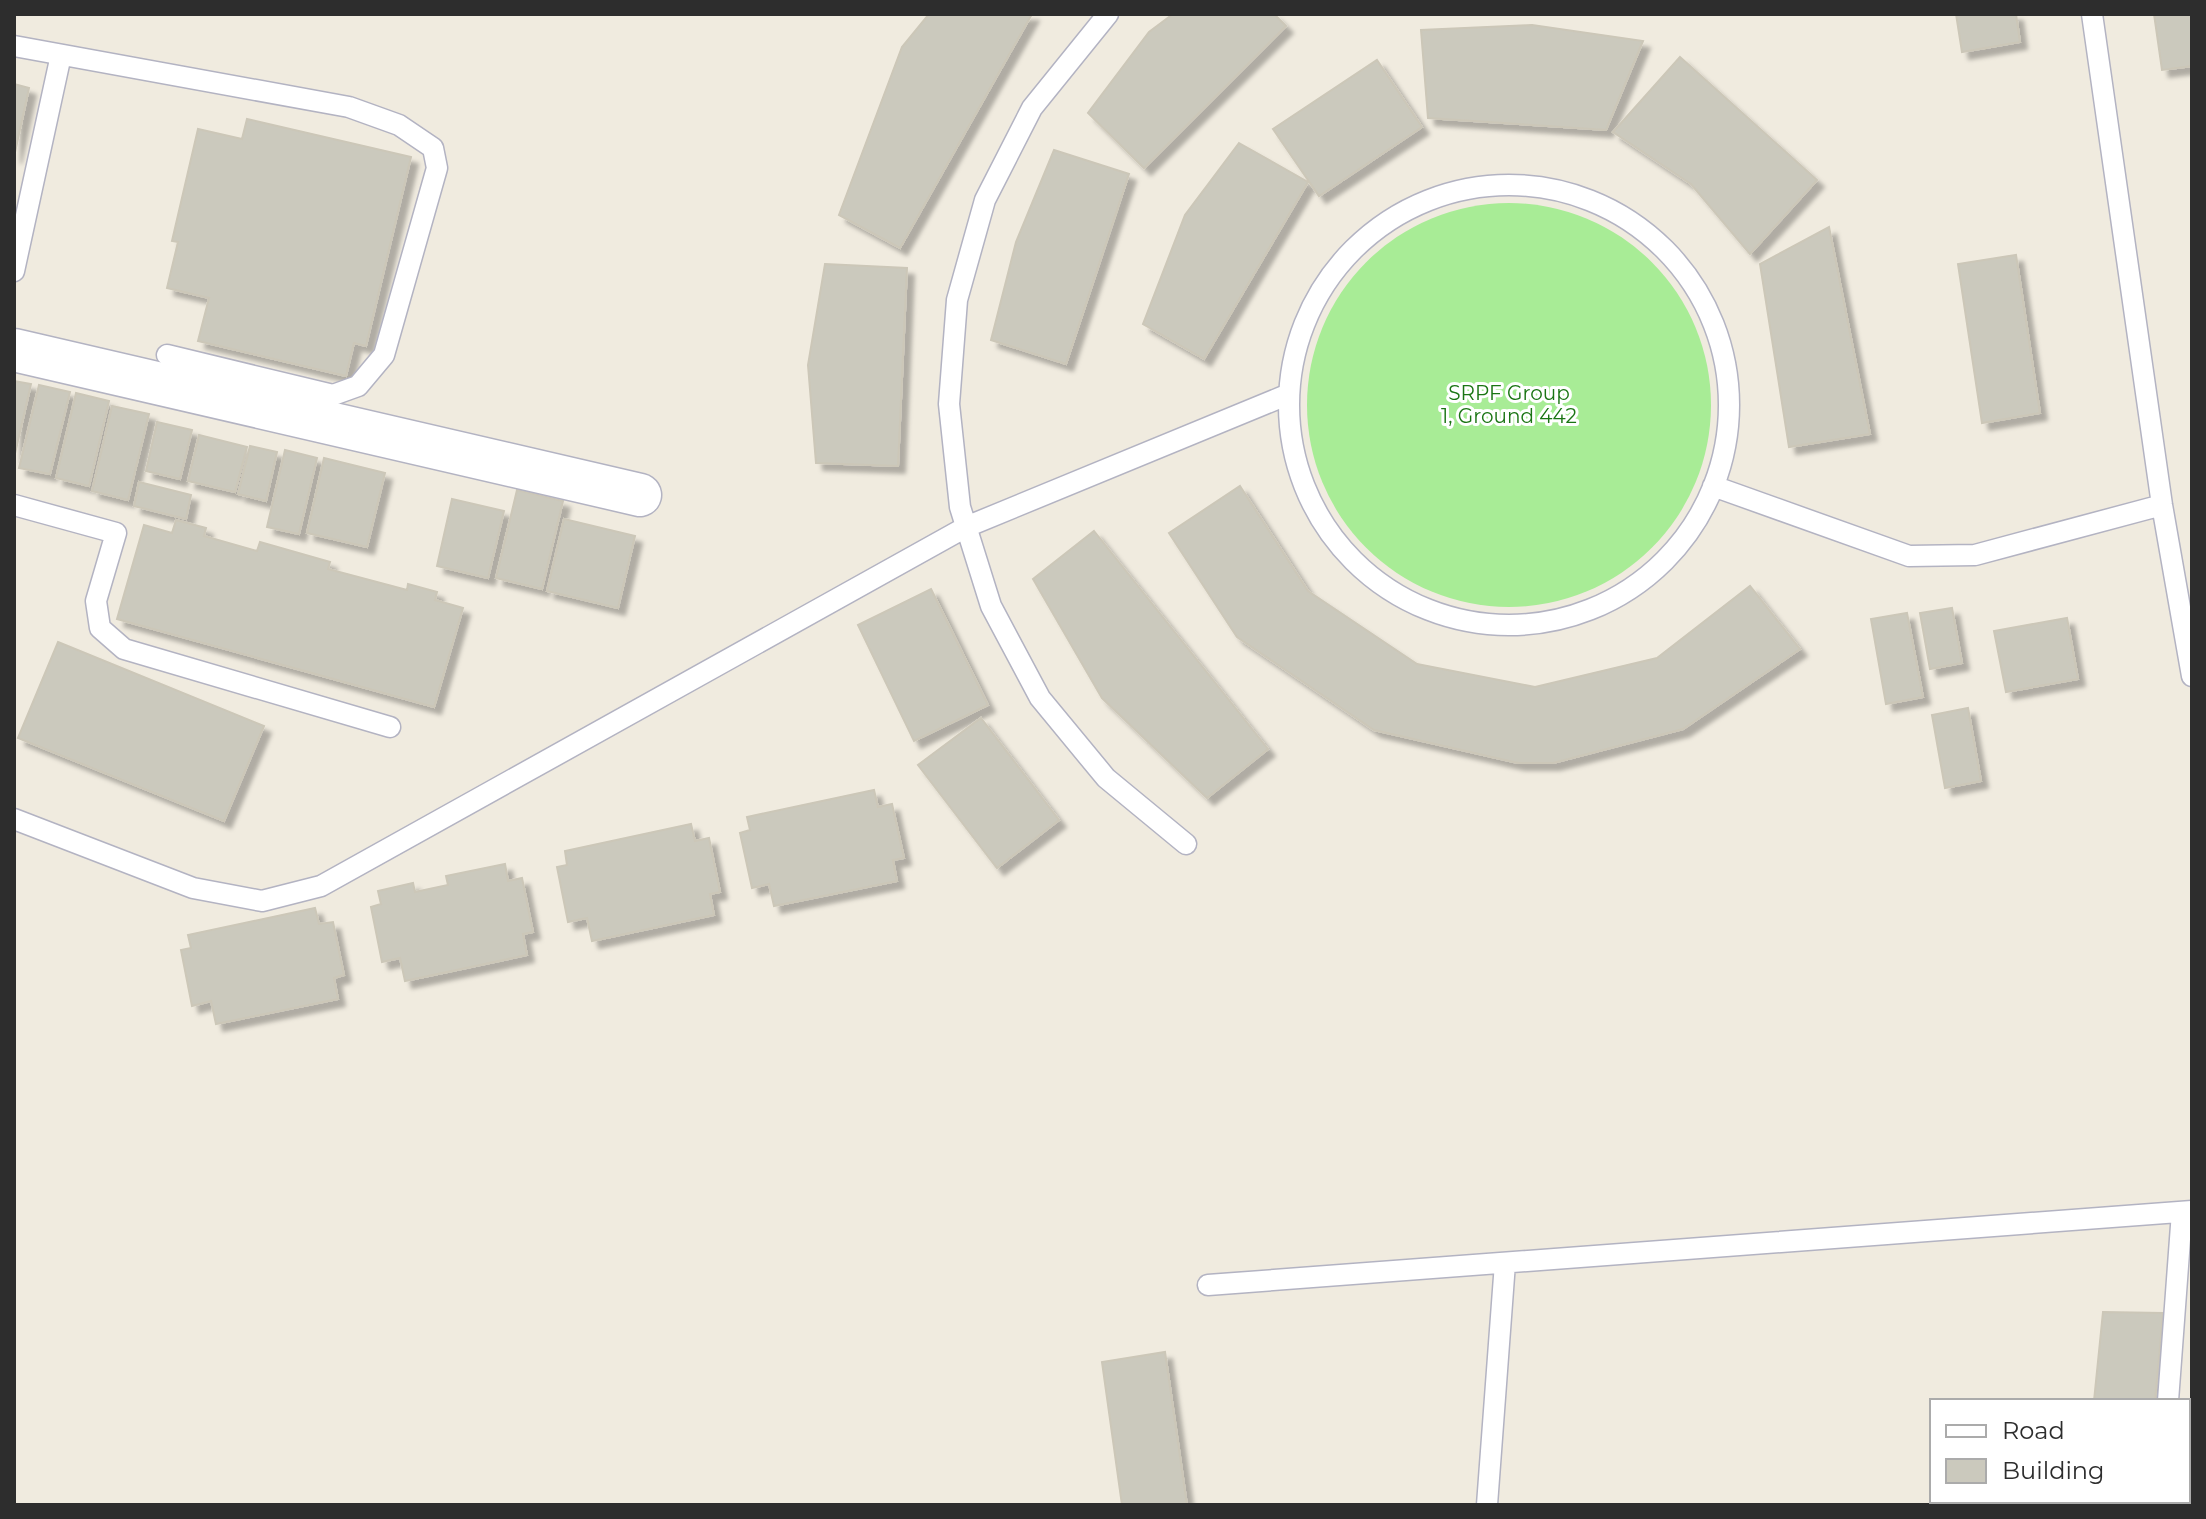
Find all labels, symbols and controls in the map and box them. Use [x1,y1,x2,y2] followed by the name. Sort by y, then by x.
[1441,381,1577,428] park label: SRPF Group 1, Ground 442
[1930,1399,2190,1503] legend
[2002,1416,2065,1445] text: Road
[2002,1456,2105,1485] text: Building

